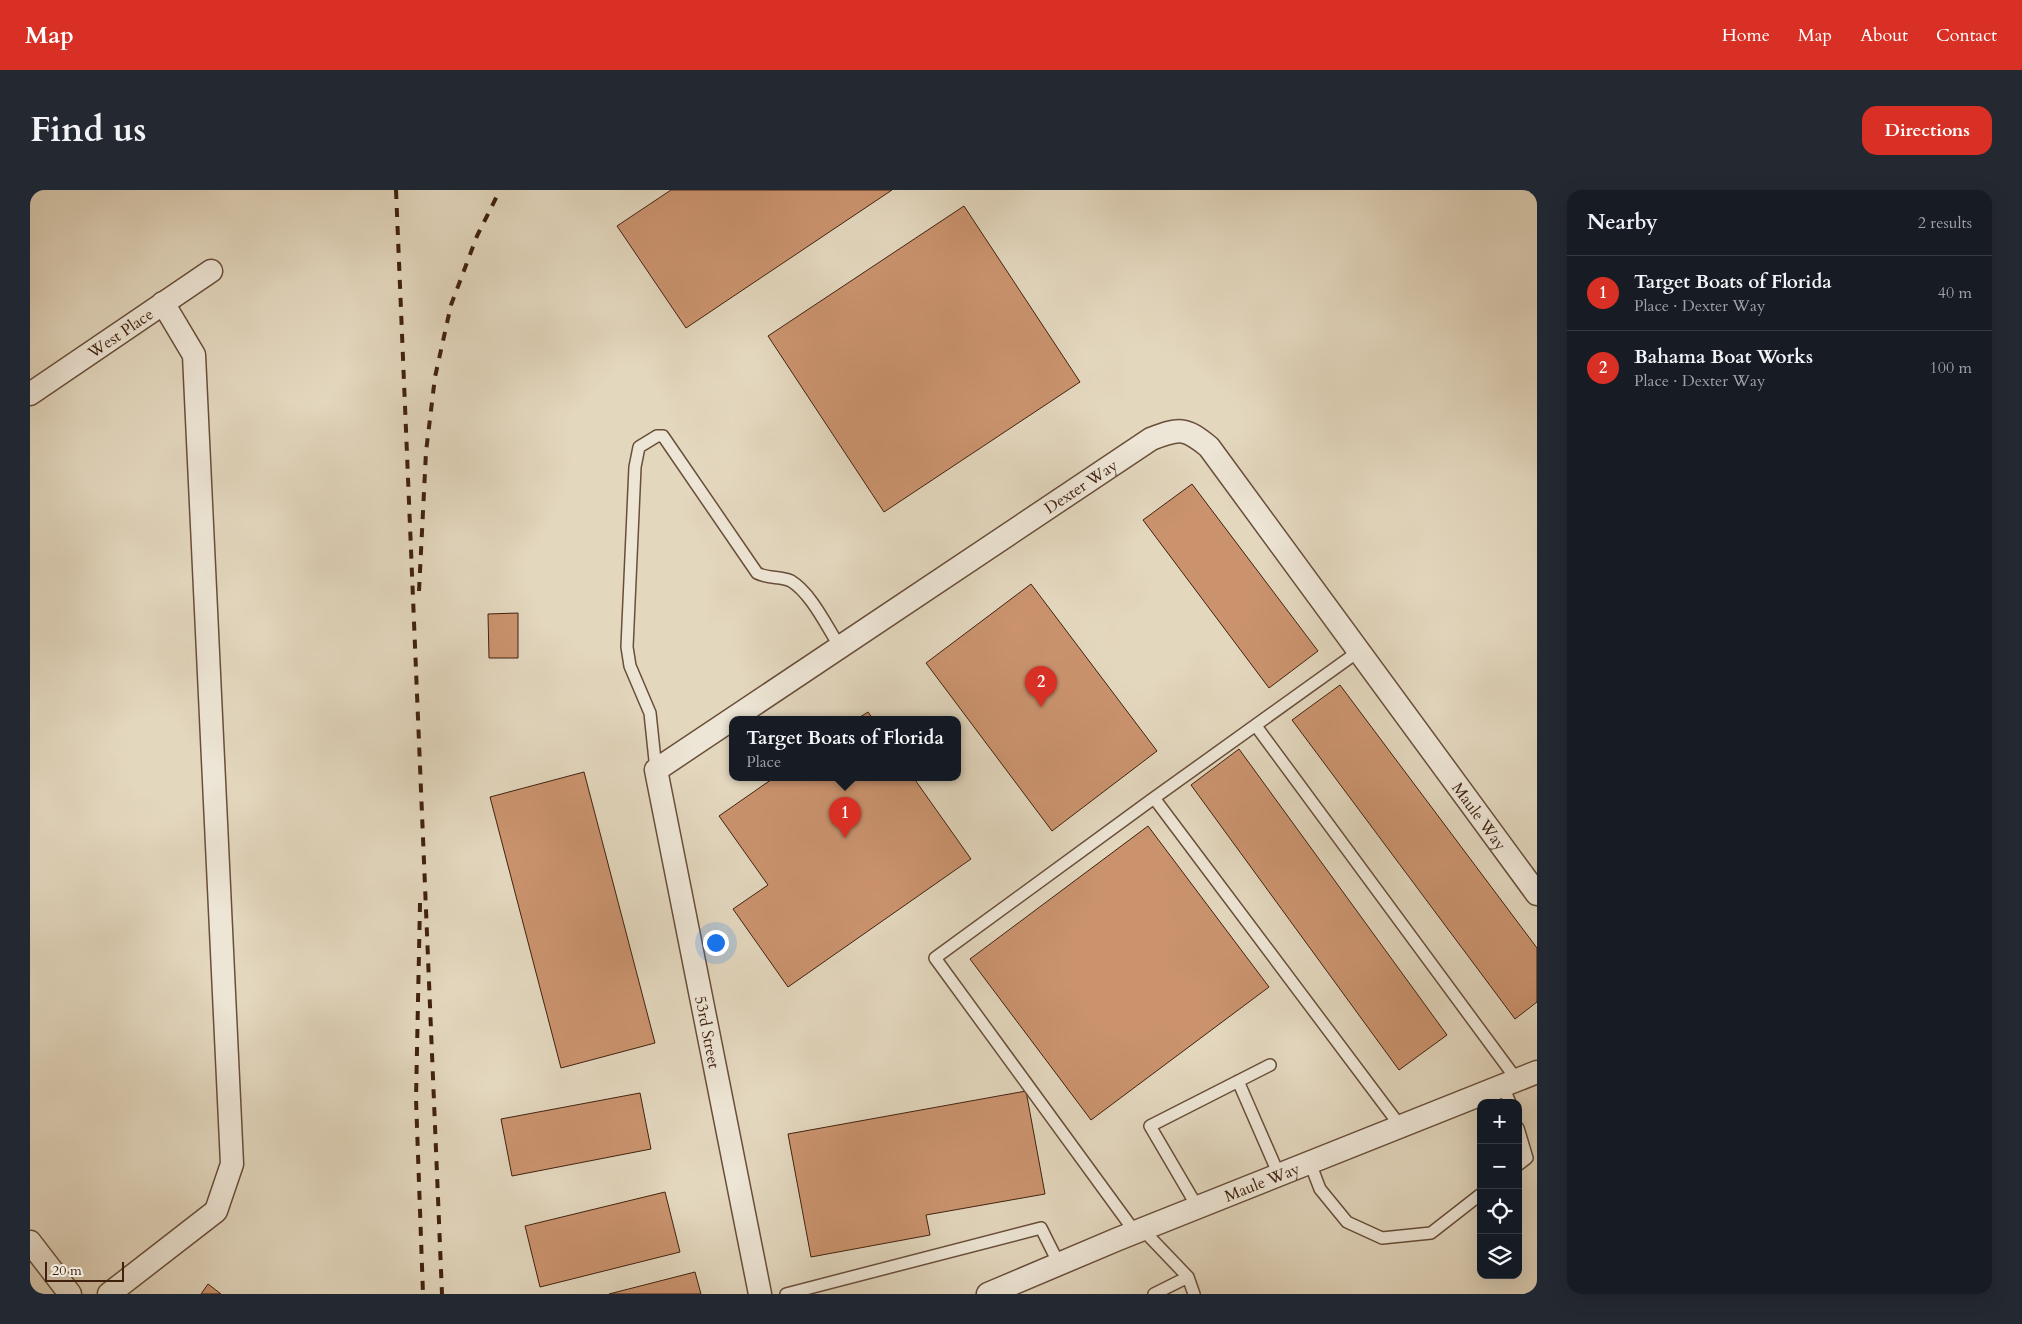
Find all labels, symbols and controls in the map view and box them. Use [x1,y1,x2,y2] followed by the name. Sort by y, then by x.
[25,19,74,52] text: Map
[1722,23,1770,48] text: Home
[1798,23,1832,48] text: Map
[1860,23,1908,48] text: About
[1936,23,1997,48] text: Contact
[30,106,146,154] text: Find us
[1862,106,1992,155] button: Directions
[1587,208,1658,237] text: Nearby
[1918,212,1972,234] text: 2 results
[1634,269,1832,295] text: Target Boats of Florida
[1599,282,1607,304] text: 1
[1938,282,1972,304] text: 40 m
[1634,295,1765,317] text: Place · Dexter Way
[83,303,158,364] street label: West Place
[1634,344,1813,370] text: Bahama Boat Works
[1599,357,1607,379] text: 2
[1930,357,1972,379] text: 100 m
[1634,370,1765,392] text: Place · Dexter Way
[1040,454,1123,519] street label: Dexter Way
[1025,666,1057,707] pin: 2
[729,716,961,781] popup
[746,725,944,751] text: Target Boats of Florida
[746,751,781,773] text: Place
[1447,778,1512,855] street label: Maule Way
[829,797,861,838] pin: 1
[703,930,729,956] your location
[689,994,725,1070] street label: 53rd Street
[1477,1099,1522,1279] map controls
[1477,1099,1522,1144] button: +
[1477,1144,1522,1189] button: −
[1221,1157,1304,1208] street label: Maule Way
[1477,1189,1522,1234] button: locate
[1477,1234,1522,1279] button: layers
[45,1259,124,1282] scale bar
[52,1261,82,1280] text: 20 m

